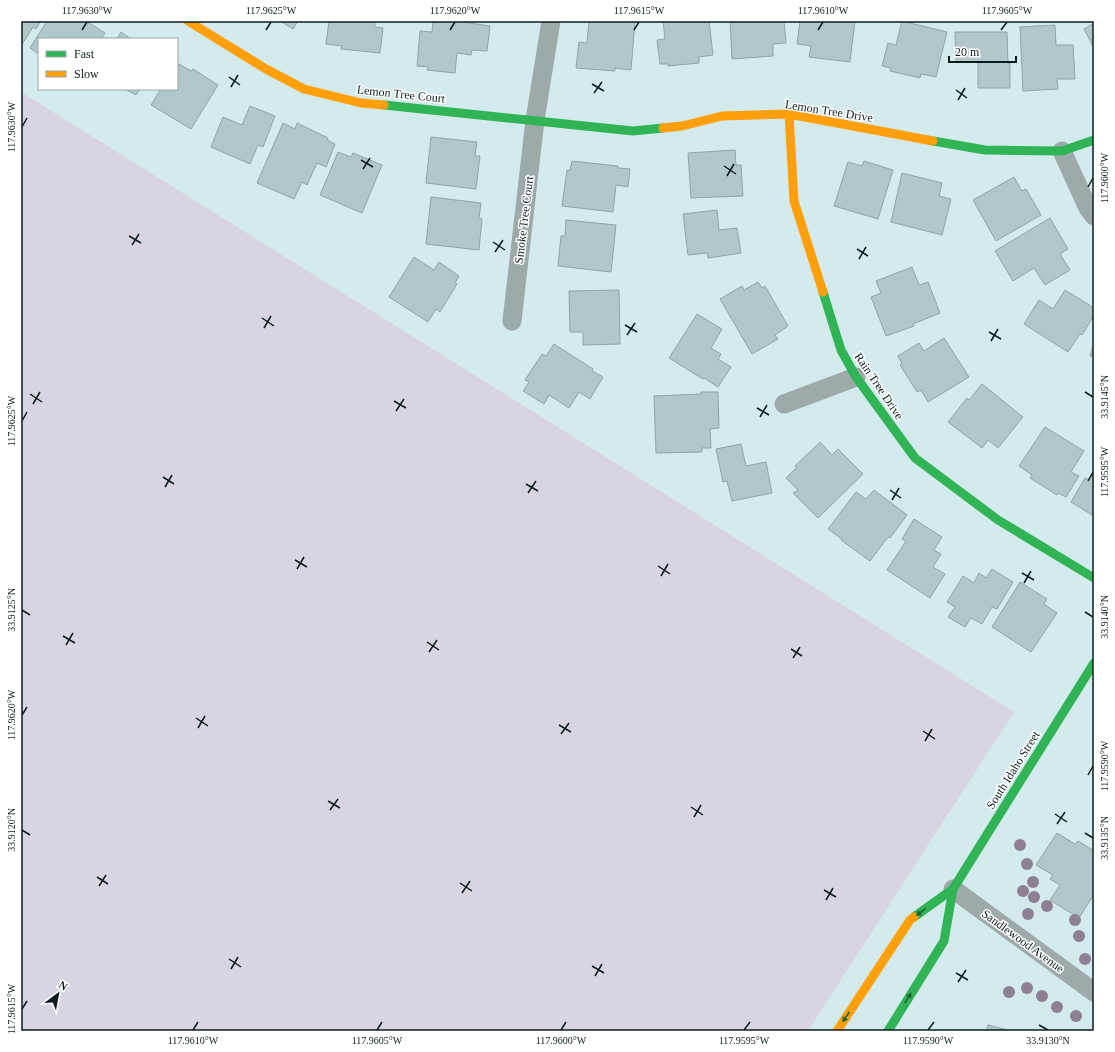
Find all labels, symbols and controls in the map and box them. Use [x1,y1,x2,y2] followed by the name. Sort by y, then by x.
[62,5,113,16] text: 117.9630°W
[246,5,297,16] text: 117.9625°W
[430,5,481,16] text: 117.9620°W
[614,5,665,16] text: 117.9615°W
[798,5,849,16] text: 117.9610°W
[982,5,1033,16] text: 117.9605°W
[38,38,178,90] legend
[949,38,1016,64] scale bar
[955,45,980,59] text: 20 m
[74,47,95,61] text: Fast
[74,67,99,81] text: Slow
[356,82,446,106] street label: Lemon Tree Court
[784,97,874,125] street label: Lemon Tree Drive
[6,101,17,152] text: 117.9630°W
[1099,152,1110,203] text: 117.9600°W
[512,175,536,265] street label: Smoke Tree Court
[852,350,906,422] street label: Rain Tree Drive
[1099,375,1110,419] text: 33.9145°N
[6,395,17,446] text: 117.9625°W
[1099,446,1110,497] text: 117.9595°W
[6,588,17,632] text: 33.9125°N
[1099,595,1110,639] text: 33.9140°N
[6,689,17,740] text: 117.9620°W
[983,728,1043,812] street label: South Idaho Street
[1099,740,1110,791] text: 117.9590°W
[6,808,17,852] text: 33.9120°N
[1099,816,1110,860] text: 33.9135°N
[979,907,1067,975] street label: Sandlewood Avenue
[916,908,927,916] one-way arrow
[38,974,78,1014] north arrow
[57,978,70,993] text: N
[6,983,17,1034] text: 117.9615°W
[905,992,912,1004] one-way arrow
[842,1012,850,1022] one-way arrow
[168,1035,219,1046] text: 117.9610°W
[352,1035,403,1046] text: 117.9605°W
[536,1035,587,1046] text: 117.9600°W
[719,1035,770,1046] text: 117.9595°W
[903,1035,954,1046] text: 117.9590°W
[1026,1035,1070,1046] text: 33.9130°N

